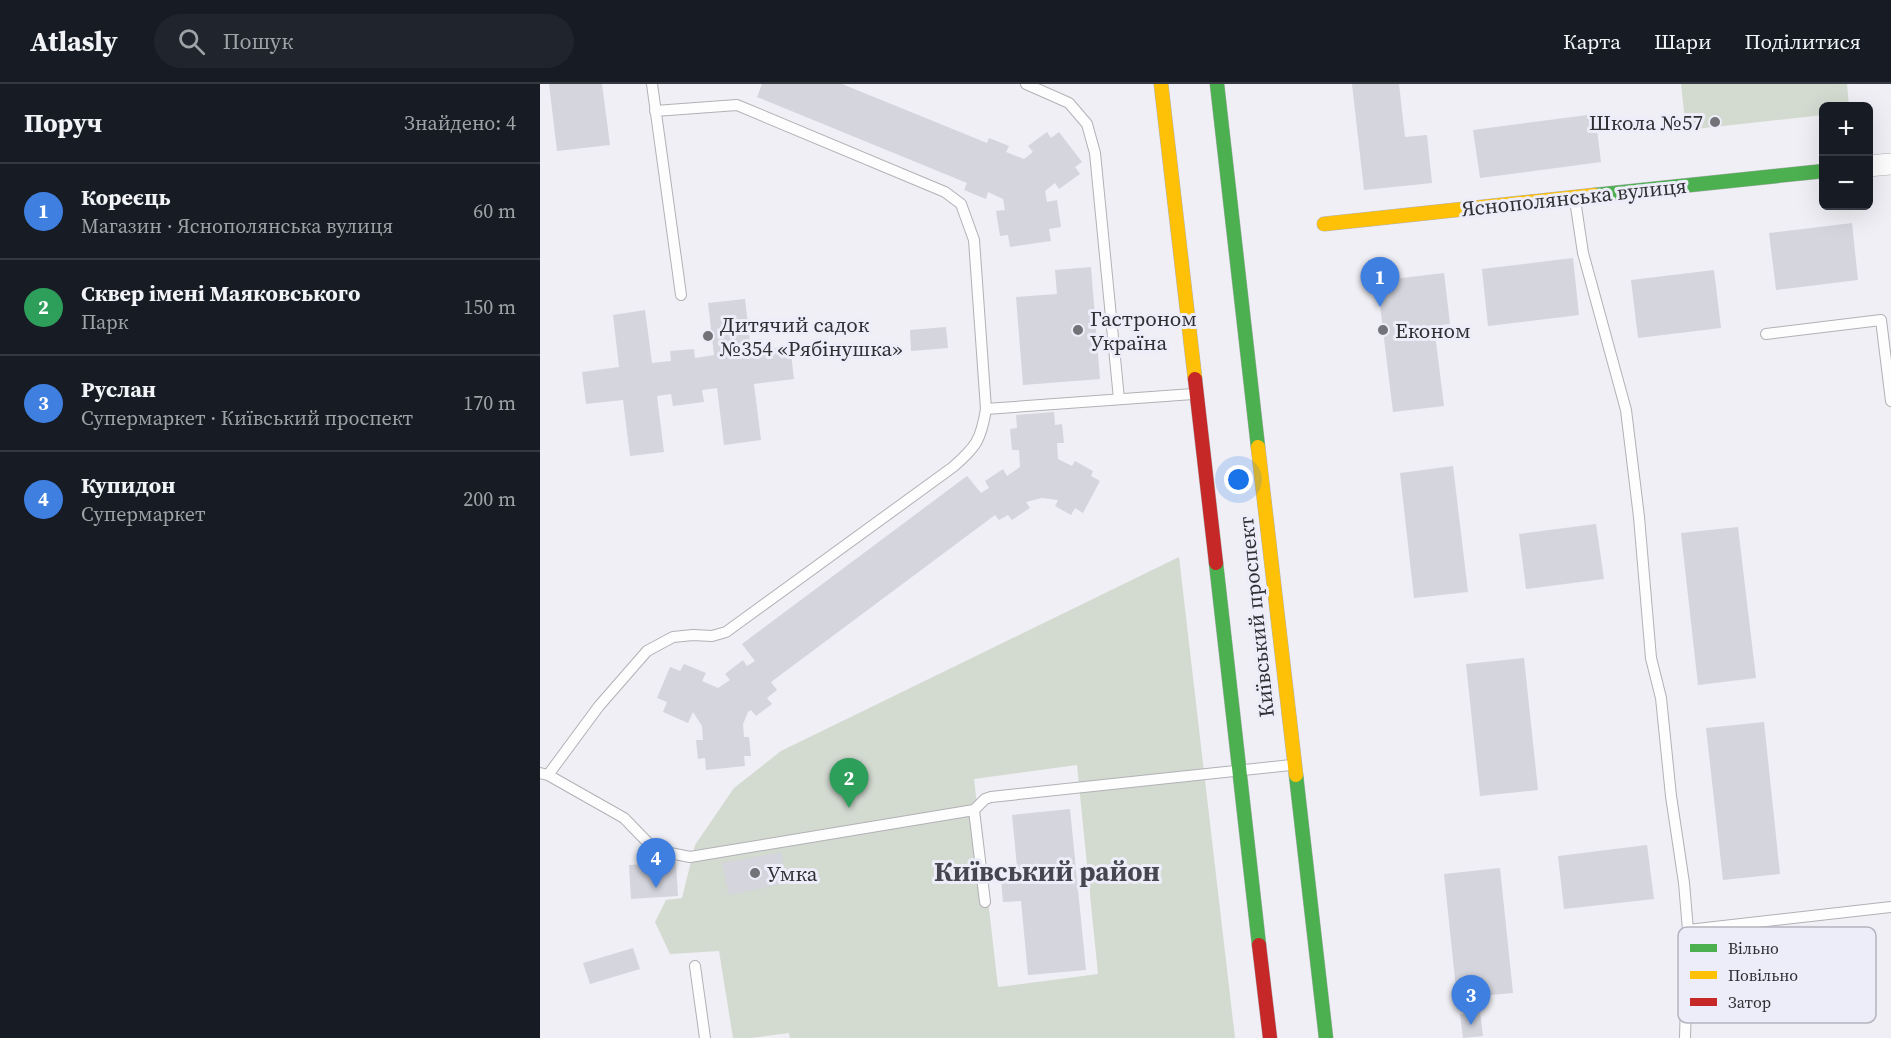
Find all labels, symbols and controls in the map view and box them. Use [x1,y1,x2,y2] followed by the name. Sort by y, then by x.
[154,14,574,68] search box
[30,22,118,60] text: Atlasly
[175,25,208,58] icon: search
[223,26,293,56] text: Пошук
[1563,27,1621,56] text: Карта
[1654,27,1712,56] text: Шари
[1745,27,1861,56] text: Поділитися
[1819,102,1873,210] map controls
[1819,102,1873,156] button: +
[24,105,102,141] text: Поруч
[1589,108,1703,137] place label: Школа №57
[404,109,516,137] text: Знайдено: 4
[1708,115,1722,129] marker: Школа №57
[1819,156,1873,210] button: −
[1460,171,1688,223] street label: Яснополянська вулиця
[81,182,170,212] text: Кореєць
[38,197,49,225] text: 1
[473,197,516,225] text: 60 m
[81,212,393,240] text: Магазин · Яснополянська вулиця
[1360,258,1400,307] pin: 1
[81,278,360,308] text: Сквер імені Маяковського
[38,293,49,321] text: 2
[463,293,516,321] text: 150 m
[1090,304,1197,357] place label: Гастроном Україна
[81,308,129,336] text: Парк
[719,310,902,363] place label: Дитячий садок №354 «Рябінушка»
[1395,316,1471,345] place label: Економ
[1071,323,1085,337] marker: Гастроном Україна
[1376,323,1390,337] marker: Економ
[701,329,715,343] marker: Дитячий садок №354 «Рябінушка»
[81,374,156,404] text: Руслан
[38,389,49,417] text: 3
[463,389,516,417] text: 170 m
[81,404,413,432] text: Супермаркет · Київський проспект
[1224,465,1253,494] your location
[81,470,175,500] text: Купидон
[38,485,49,513] text: 4
[463,485,516,513] text: 200 m
[81,500,206,528] text: Супермаркет
[1231,515,1281,719] street label: Київський проспект
[830,758,868,808] pin: 2
[636,838,676,888] pin: 4
[934,853,1160,890] district label: Київський район
[767,859,818,888] place label: Умка
[748,866,762,880] marker: Умка
[1678,927,1876,1023] legend
[1728,937,1779,959] text: Вільно
[1728,964,1798,986] text: Повільно
[1452,976,1490,1025] pin: 3
[1728,991,1771,1013] text: Затор

